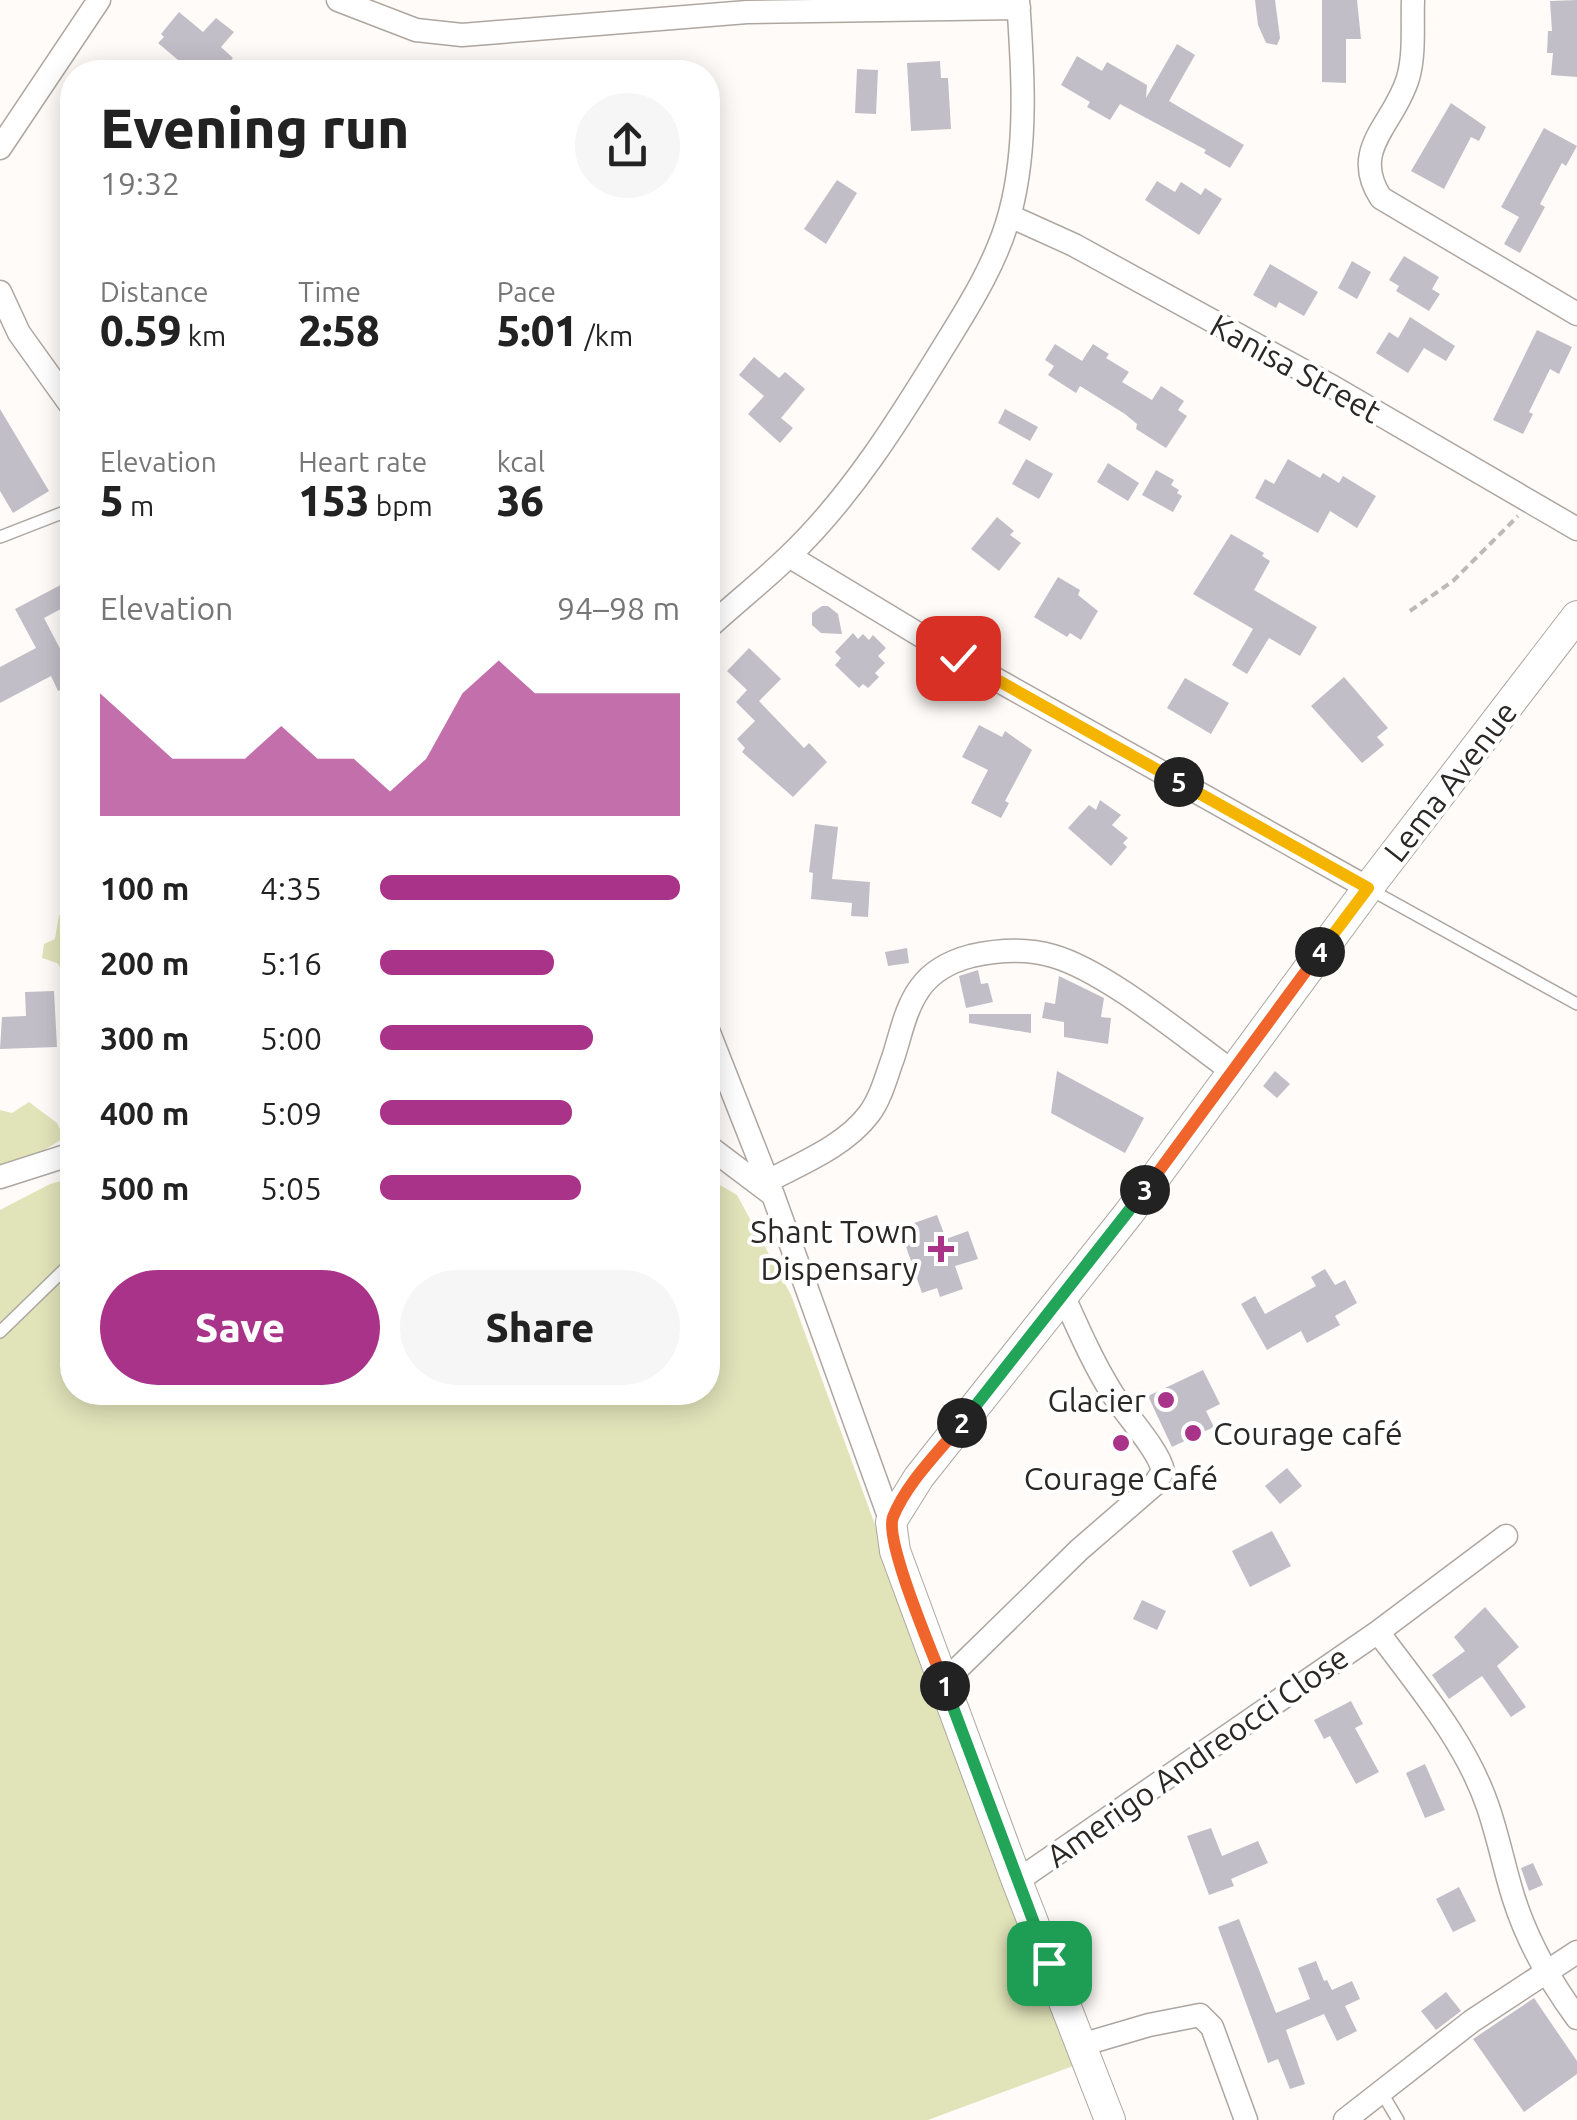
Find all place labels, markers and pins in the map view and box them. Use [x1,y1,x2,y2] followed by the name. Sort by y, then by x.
[916,616,1001,701] pin
[1154,757,1204,807] pin: 5
[1295,927,1345,977] pin: 4
[1120,1165,1170,1215] pin: 3
[750,1213,918,1286] place label: Shant Town Dispensary
[928,1236,954,1262] marker: Shant Town Dispensary
[1047,1382,1146,1418] place label: Glacier
[1155,1389,1177,1411] marker: Glacier
[937,1398,987,1448] pin: 2
[1213,1415,1403,1451] place label: Courage café
[1182,1422,1204,1444] marker: Courage café
[1110,1432,1132,1454] marker: Courage Café
[1024,1460,1218,1496] place label: Courage Café
[920,1661,970,1711] pin: 1
[1007,1921,1092,2006] pin

